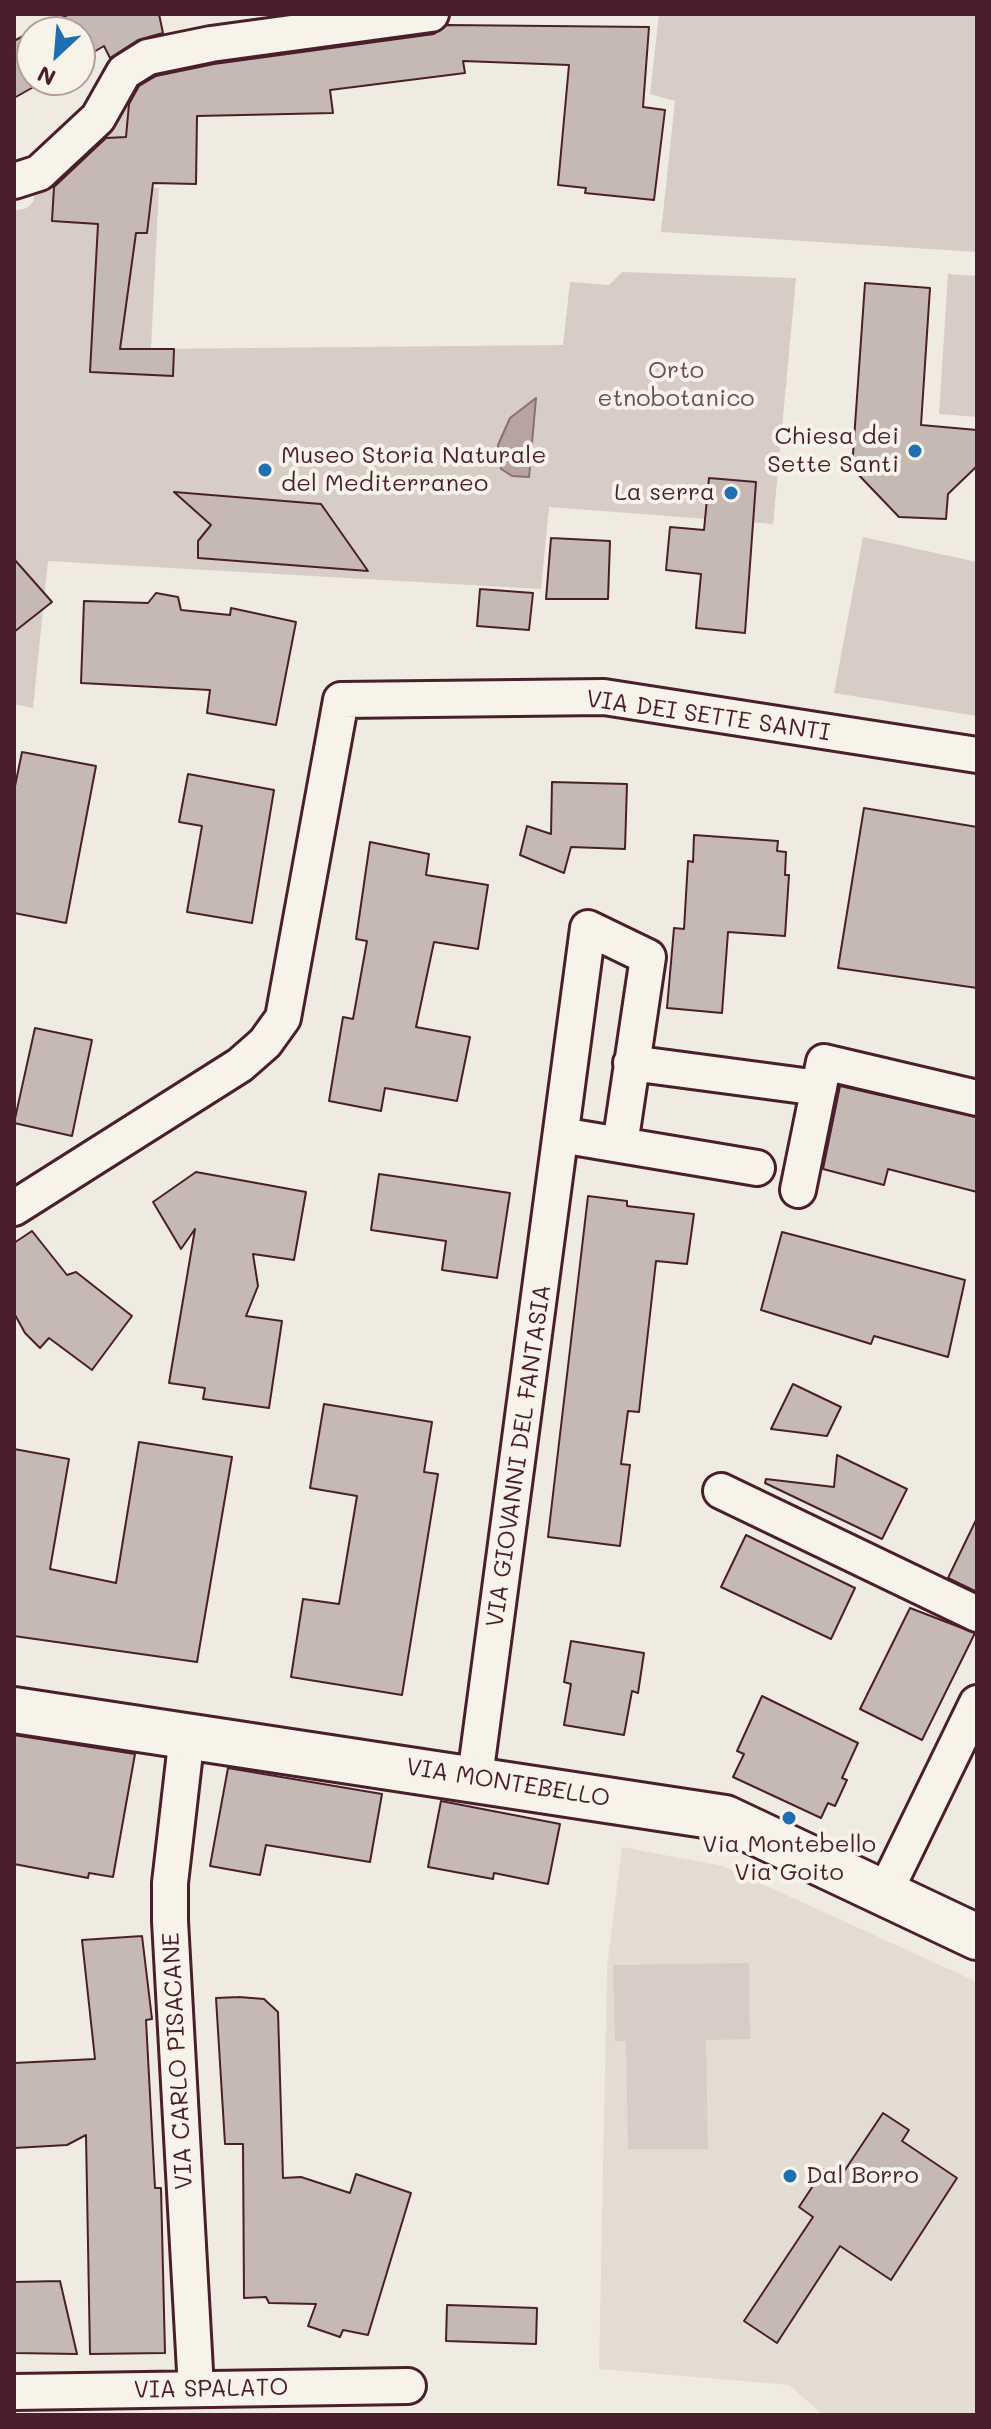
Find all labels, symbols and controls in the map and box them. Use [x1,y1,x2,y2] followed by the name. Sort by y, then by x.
[16,16,96,96] north arrow
[32,60,60,93] text: N
[598,357,754,413] park label: Orto etnobotanico
[767,423,899,479] place label: Chiesa dei Sette Santi
[281,442,546,498] place label: Museo Storia Naturale del Mediterraneo
[906,442,924,460] marker: Chiesa dei Sette Santi
[256,461,274,479] marker: Museo Storia Naturale del Mediterraneo
[614,479,715,507] place label: La serra
[722,484,740,502] marker: La serra
[584,685,832,747] street label: VIA DEI SETTE SANTI
[481,1283,557,1629] street label: VIA GIOVANNI DEL FANTASIA
[404,1753,612,1813] street label: VIA MONTEBELLO
[780,1809,798,1827] marker: Via Montebello Via Goito
[702,1831,876,1887] place label: Via Montebello Via Goito
[157,1932,199,2190] street label: VIA CARLO PISACANE
[806,2162,919,2190] place label: Dal Borro
[781,2167,799,2185] marker: Dal Borro
[133,2373,289,2405] street label: VIA SPALATO

